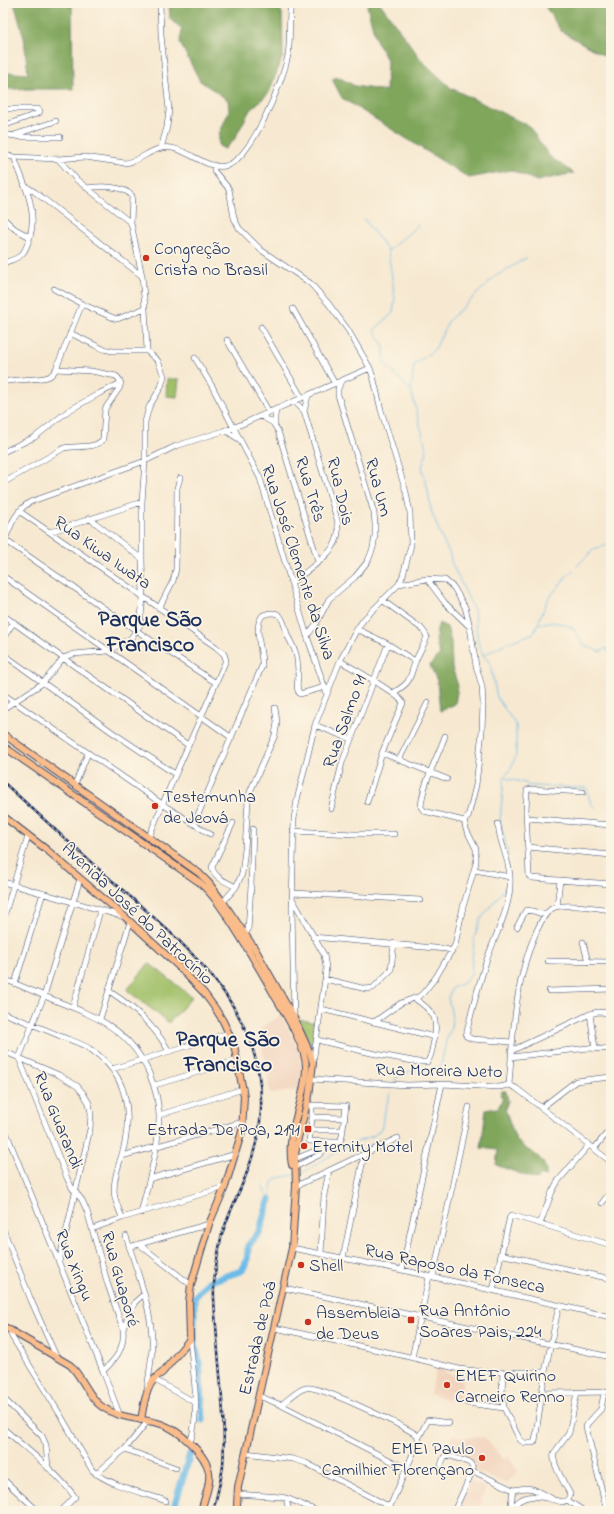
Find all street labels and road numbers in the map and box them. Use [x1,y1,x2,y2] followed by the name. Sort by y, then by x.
[287,453,331,526] street label: Rua Três
[319,455,360,528] street label: Rua Dois
[357,455,397,520] street label: Rua Um
[253,462,341,663] street label: Rua José Clemente da Silva
[48,510,156,597] street label: Rua Kiwa Iwata
[317,671,375,772] street label: Rua Salmo 91
[55,837,219,992] street label: Avenida José do Patrocínio
[375,1058,503,1086] street label: Rua Moreira Neto
[26,1068,89,1173] street label: Rua Guarandi
[46,1226,99,1306] street label: Rua Xingu
[93,1229,145,1331] street label: Rua Guaporé
[362,1238,547,1302] street label: Rua Raposo da Fonseca
[233,1279,285,1398] street label: Estrada de Poá

